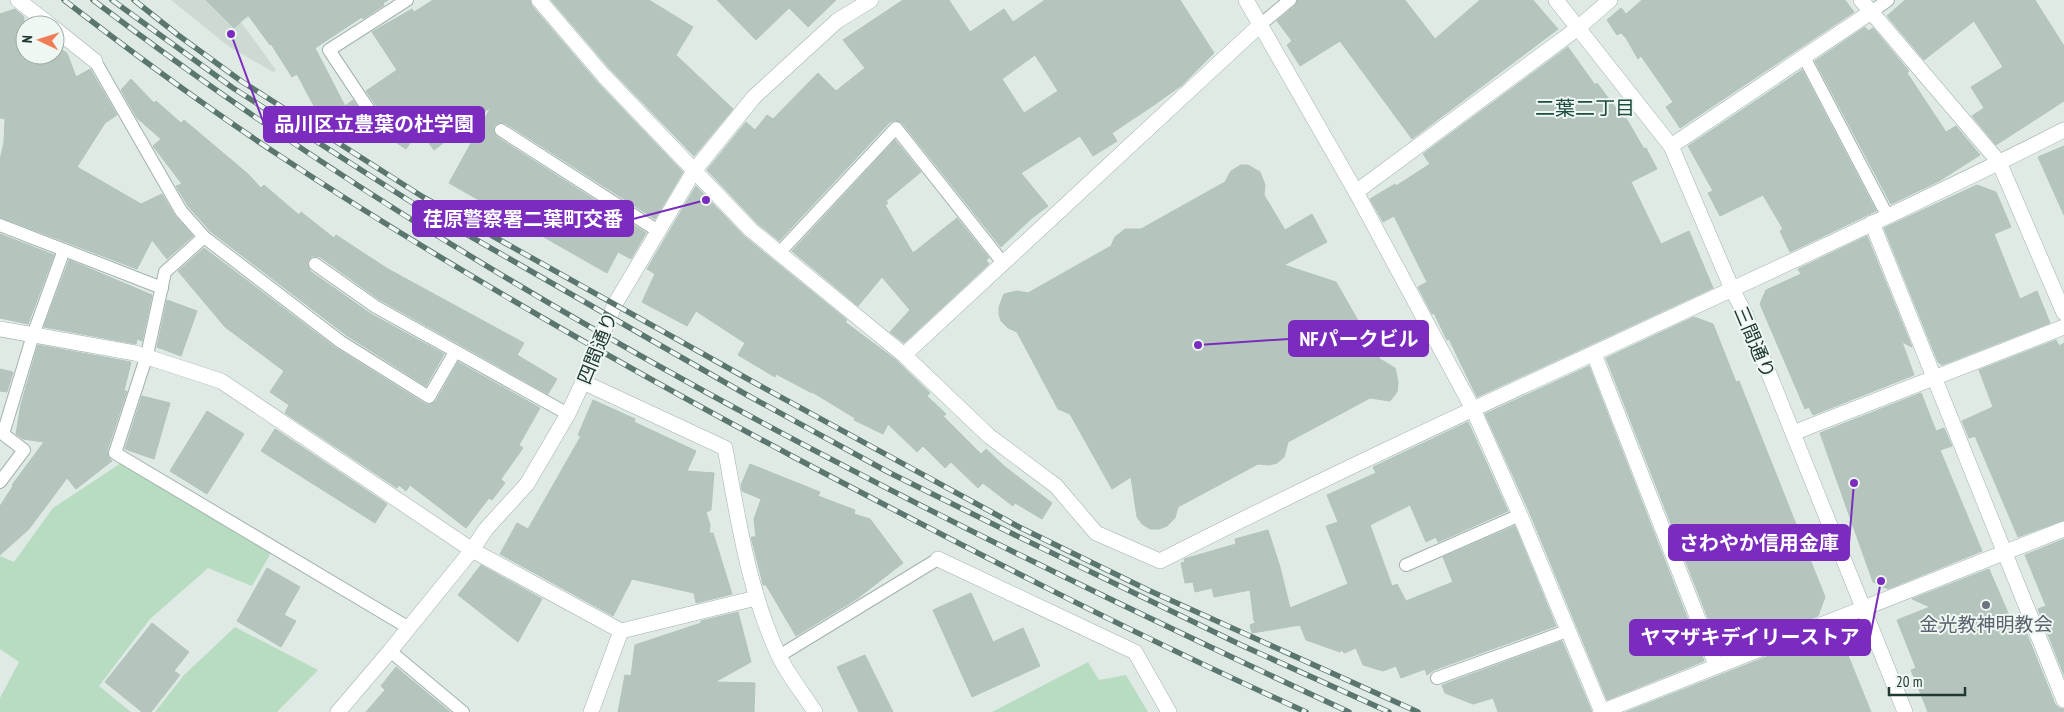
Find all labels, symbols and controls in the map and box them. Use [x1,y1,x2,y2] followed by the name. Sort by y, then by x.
[15,15,65,65] north arrow
[18,35,36,43] text: N
[1535,95,1635,121] district label: 二葉二丁目
[264,107,484,142] callout: 品川区立豊葉の杜学園
[274,111,474,137] text: 品川区立豊葉の杜学園
[413,201,633,236] callout: 荏原警察署二葉町交番
[423,206,623,232] text: 荏原警察署二葉町交番
[1729,302,1781,382] street label: 三間通り
[572,308,622,388] street label: 四間通り
[1289,321,1428,356] callout: NFパークビル
[1299,326,1419,352] text: NFパークビル
[1669,525,1849,560] callout: さわやか信用金庫
[1679,530,1839,556] text: さわやか信用金庫
[1980,599,1992,611] marker: 金光教神明教会
[1919,612,2053,636] place label: 金光教神明教会
[1630,620,1870,655] callout: ヤマザキデイリーストア
[1641,624,1860,650] text: ヤマザキデイリーストア
[1889,664,1965,696] scale bar
[1896,672,1922,691] text: 20 m

